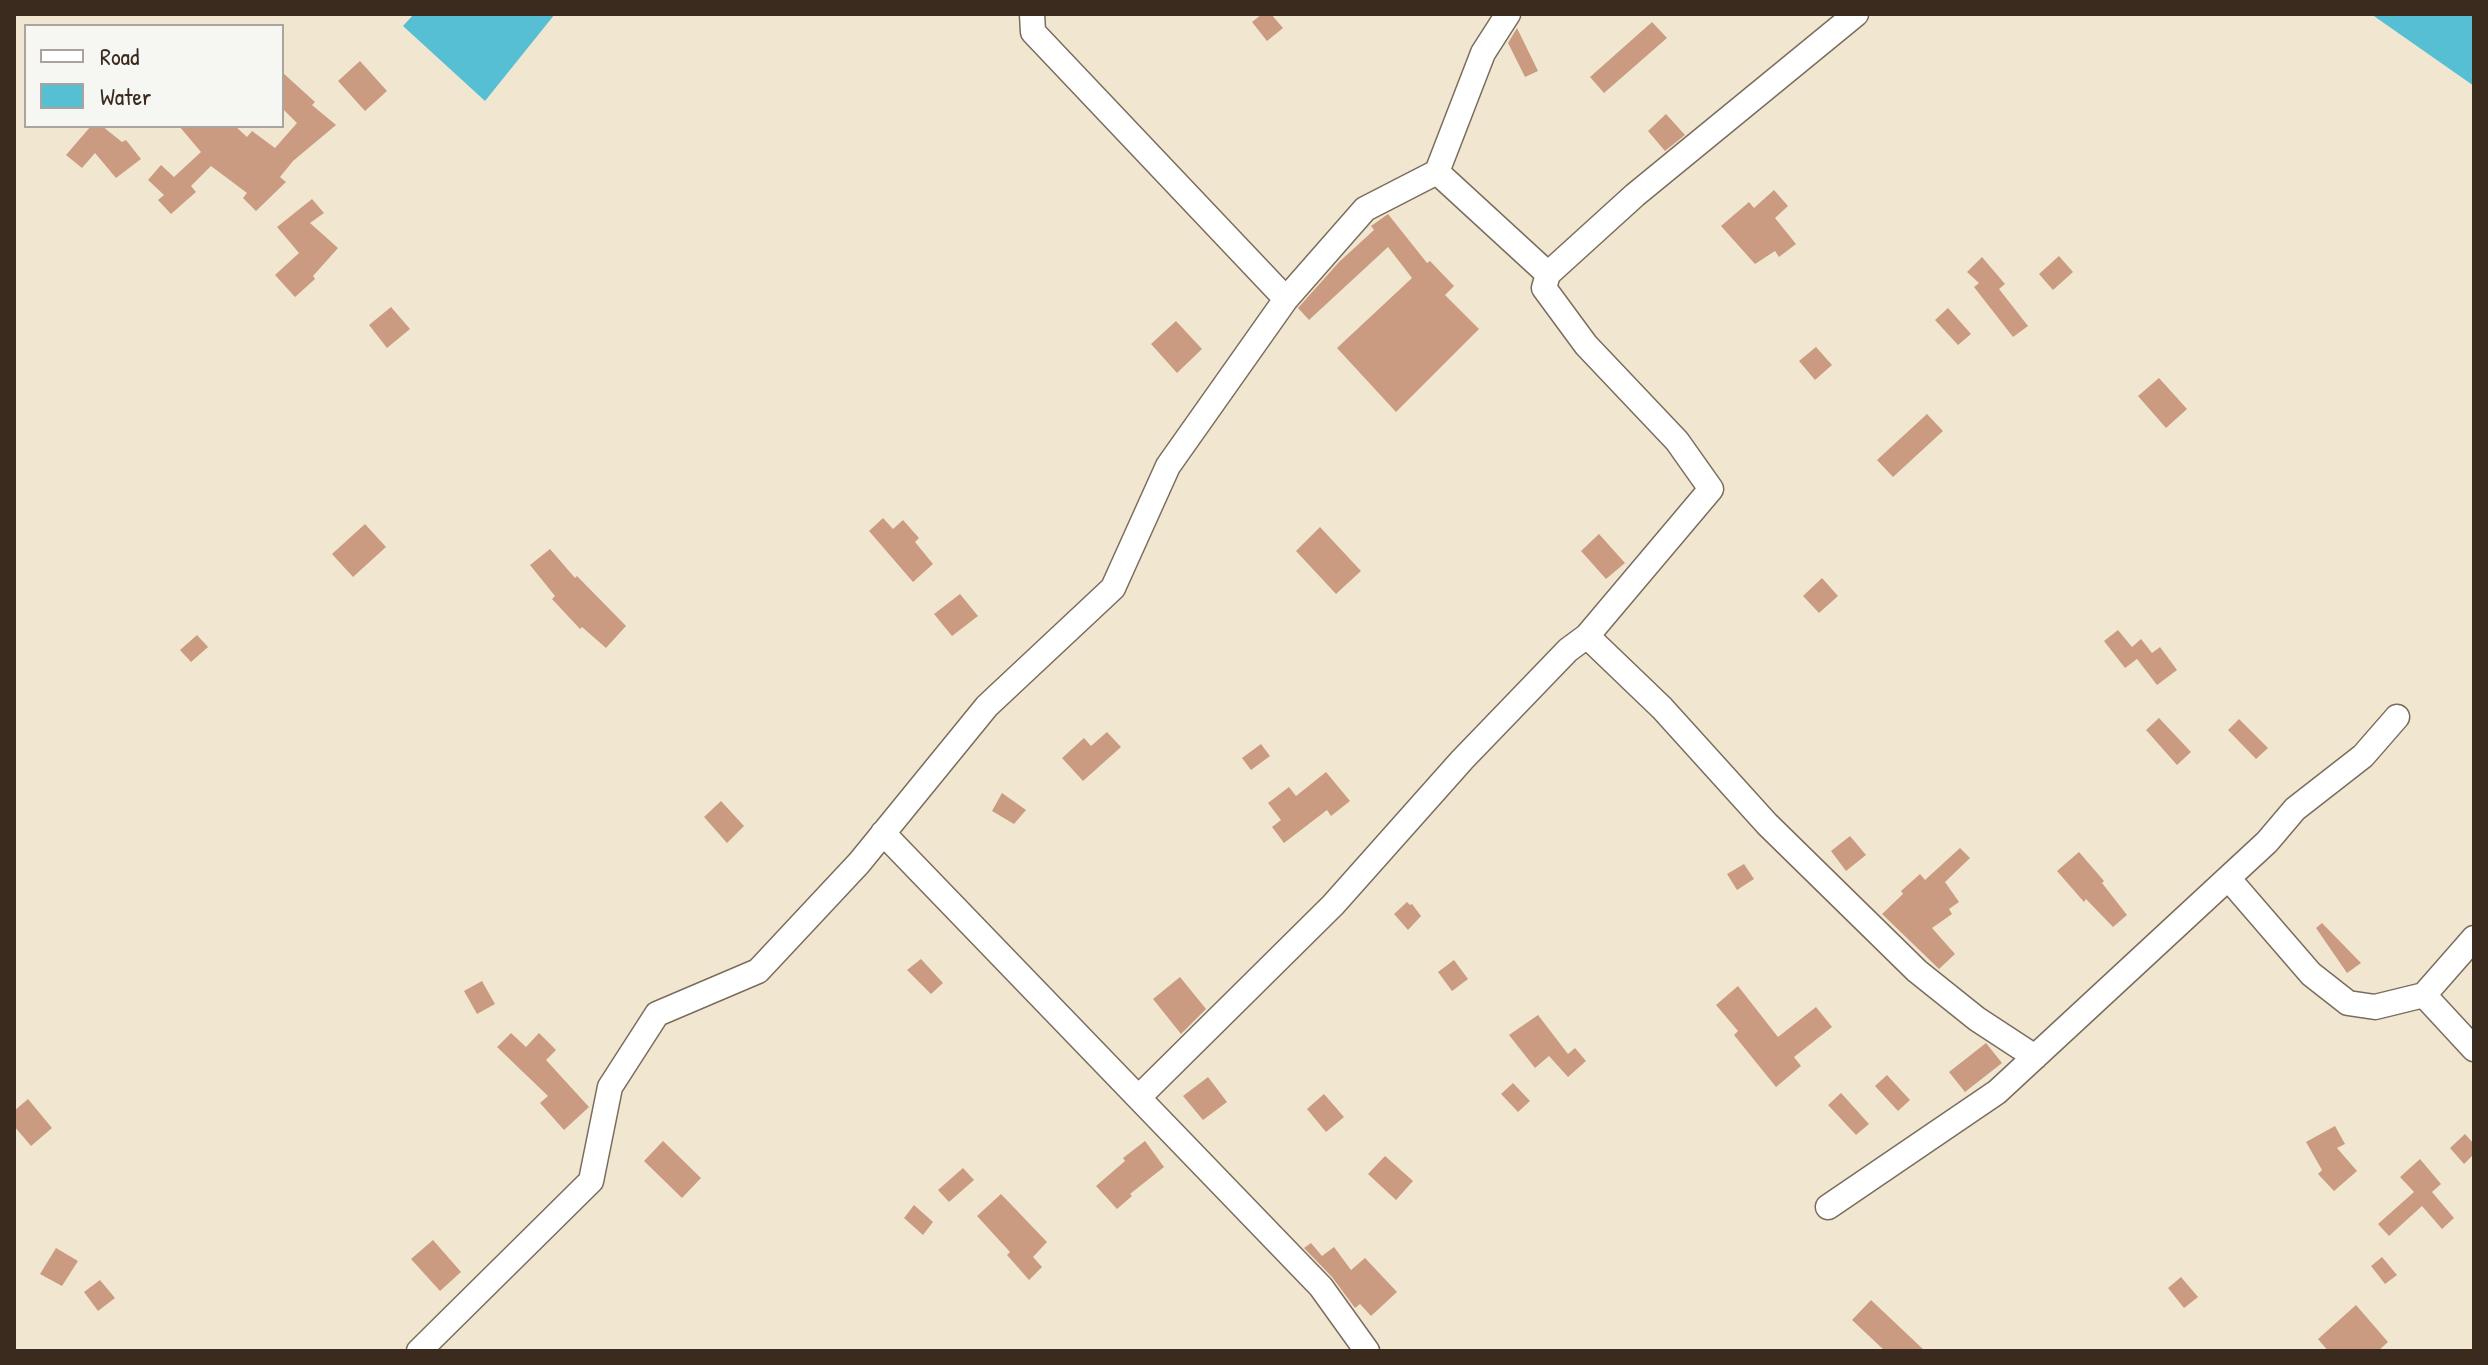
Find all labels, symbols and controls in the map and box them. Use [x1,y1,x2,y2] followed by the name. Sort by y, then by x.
[24,24,284,128] legend
[100,40,139,72] text: Road
[100,80,151,112] text: Water

